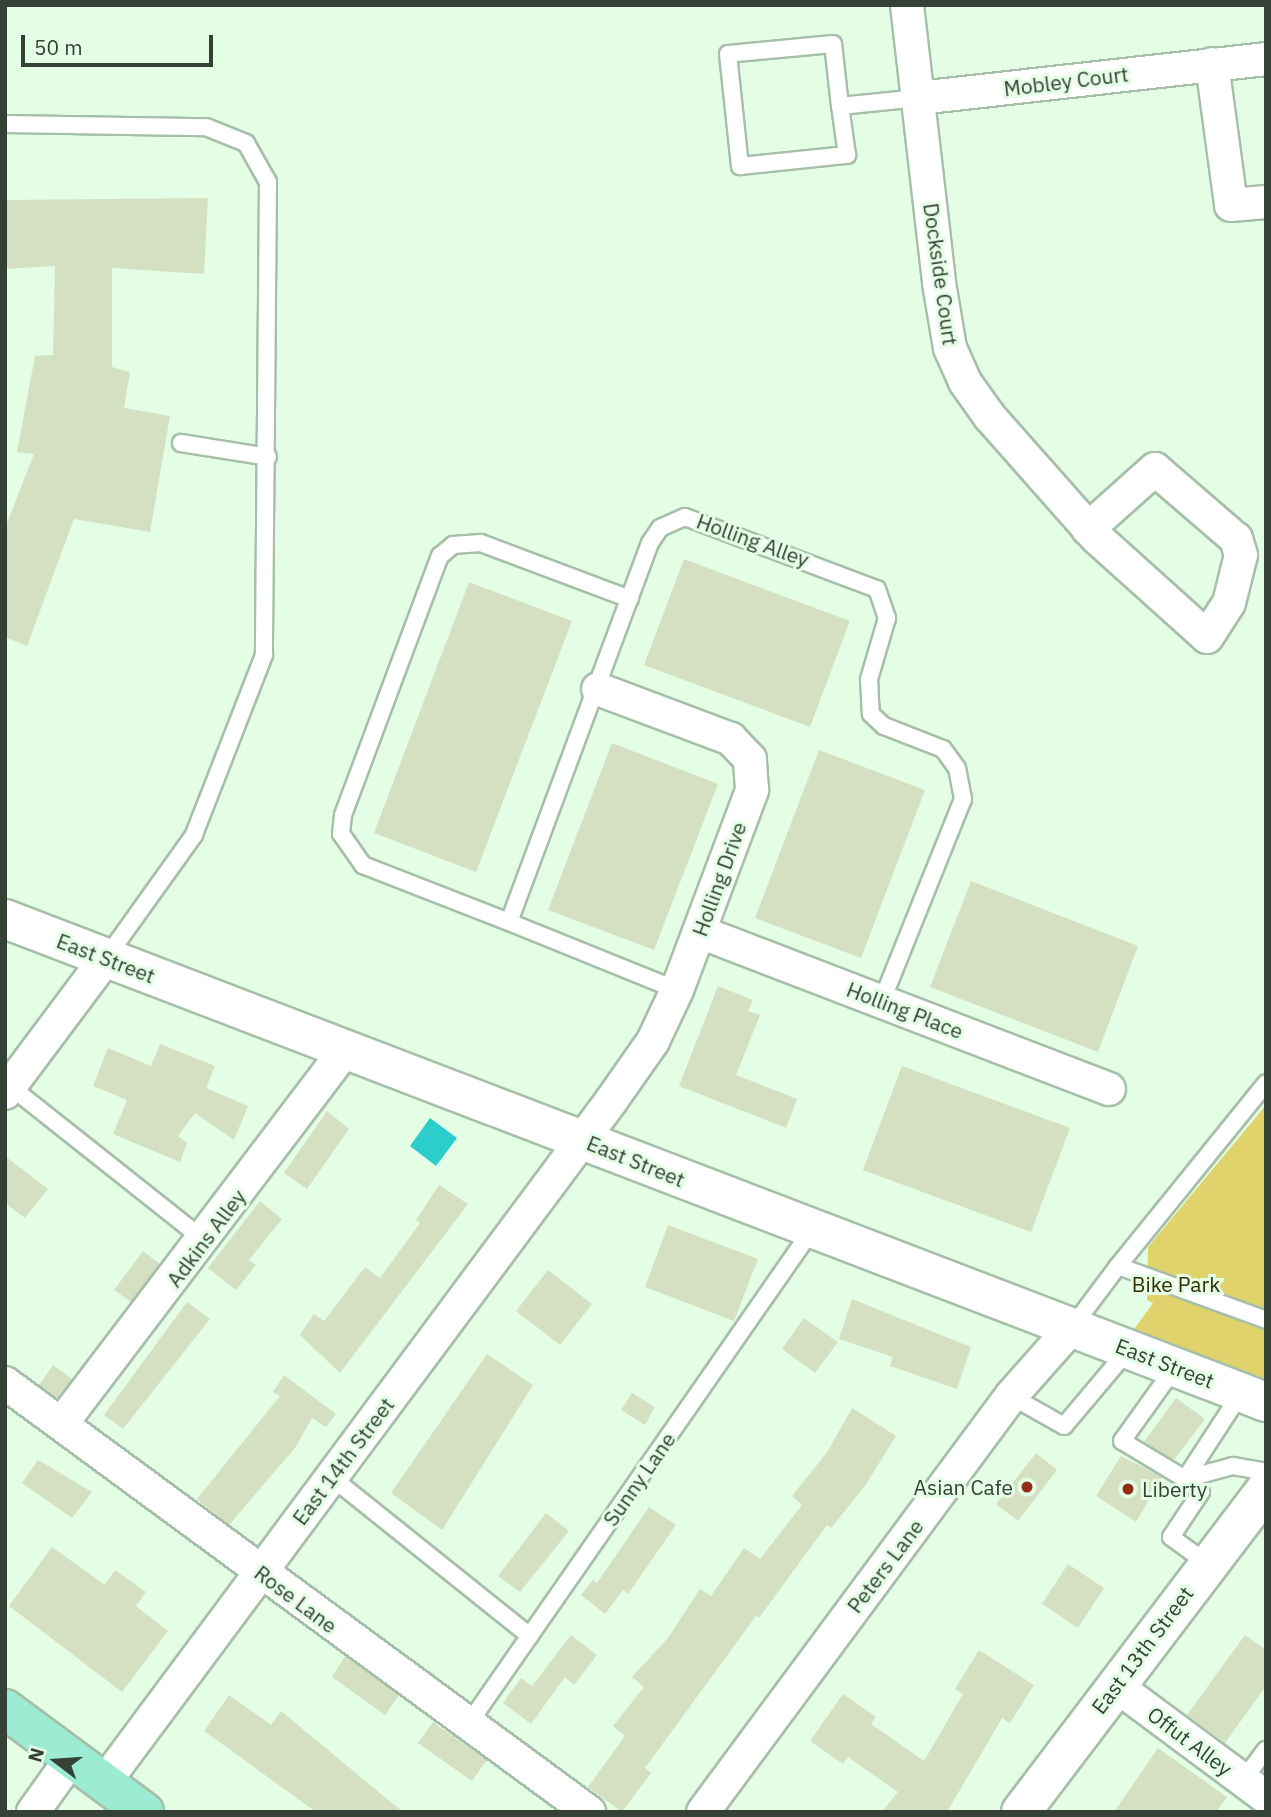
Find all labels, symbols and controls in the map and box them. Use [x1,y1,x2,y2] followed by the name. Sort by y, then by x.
[24,21,217,65] scale bar
[34,33,83,61] text: 50 m
[1002,61,1130,101] street label: Mobley Court
[919,201,963,347] street label: Dockside Court
[693,508,813,572] street label: Holling Alley
[687,818,751,940] street label: Holling Drive
[53,928,159,988] street label: East Street
[843,976,967,1044] street label: Holling Place
[583,1130,689,1192] street label: East Street
[161,1184,251,1292] street label: Adkins Alley
[1132,1271,1220,1297] park label: Bike Park
[1112,1333,1218,1393] street label: East Street
[287,1392,399,1530] street label: East 14th Street
[598,1427,680,1531] street label: Sunny Lane
[913,1474,1013,1500] place label: Asian Cafe
[1142,1476,1207,1502] place label: Liberty
[1019,1479,1035,1495] marker: Asian Cafe
[1120,1481,1136,1497] marker: Liberty
[842,1514,928,1618] street label: Peters Lane
[250,1560,342,1638] street label: Rose Lane
[1086,1581,1198,1719] street label: East 13th Street
[1143,1701,1237,1781] street label: Offut Alley
[21,1726,91,1796] north arrow
[22,1745,49,1765] text: N

